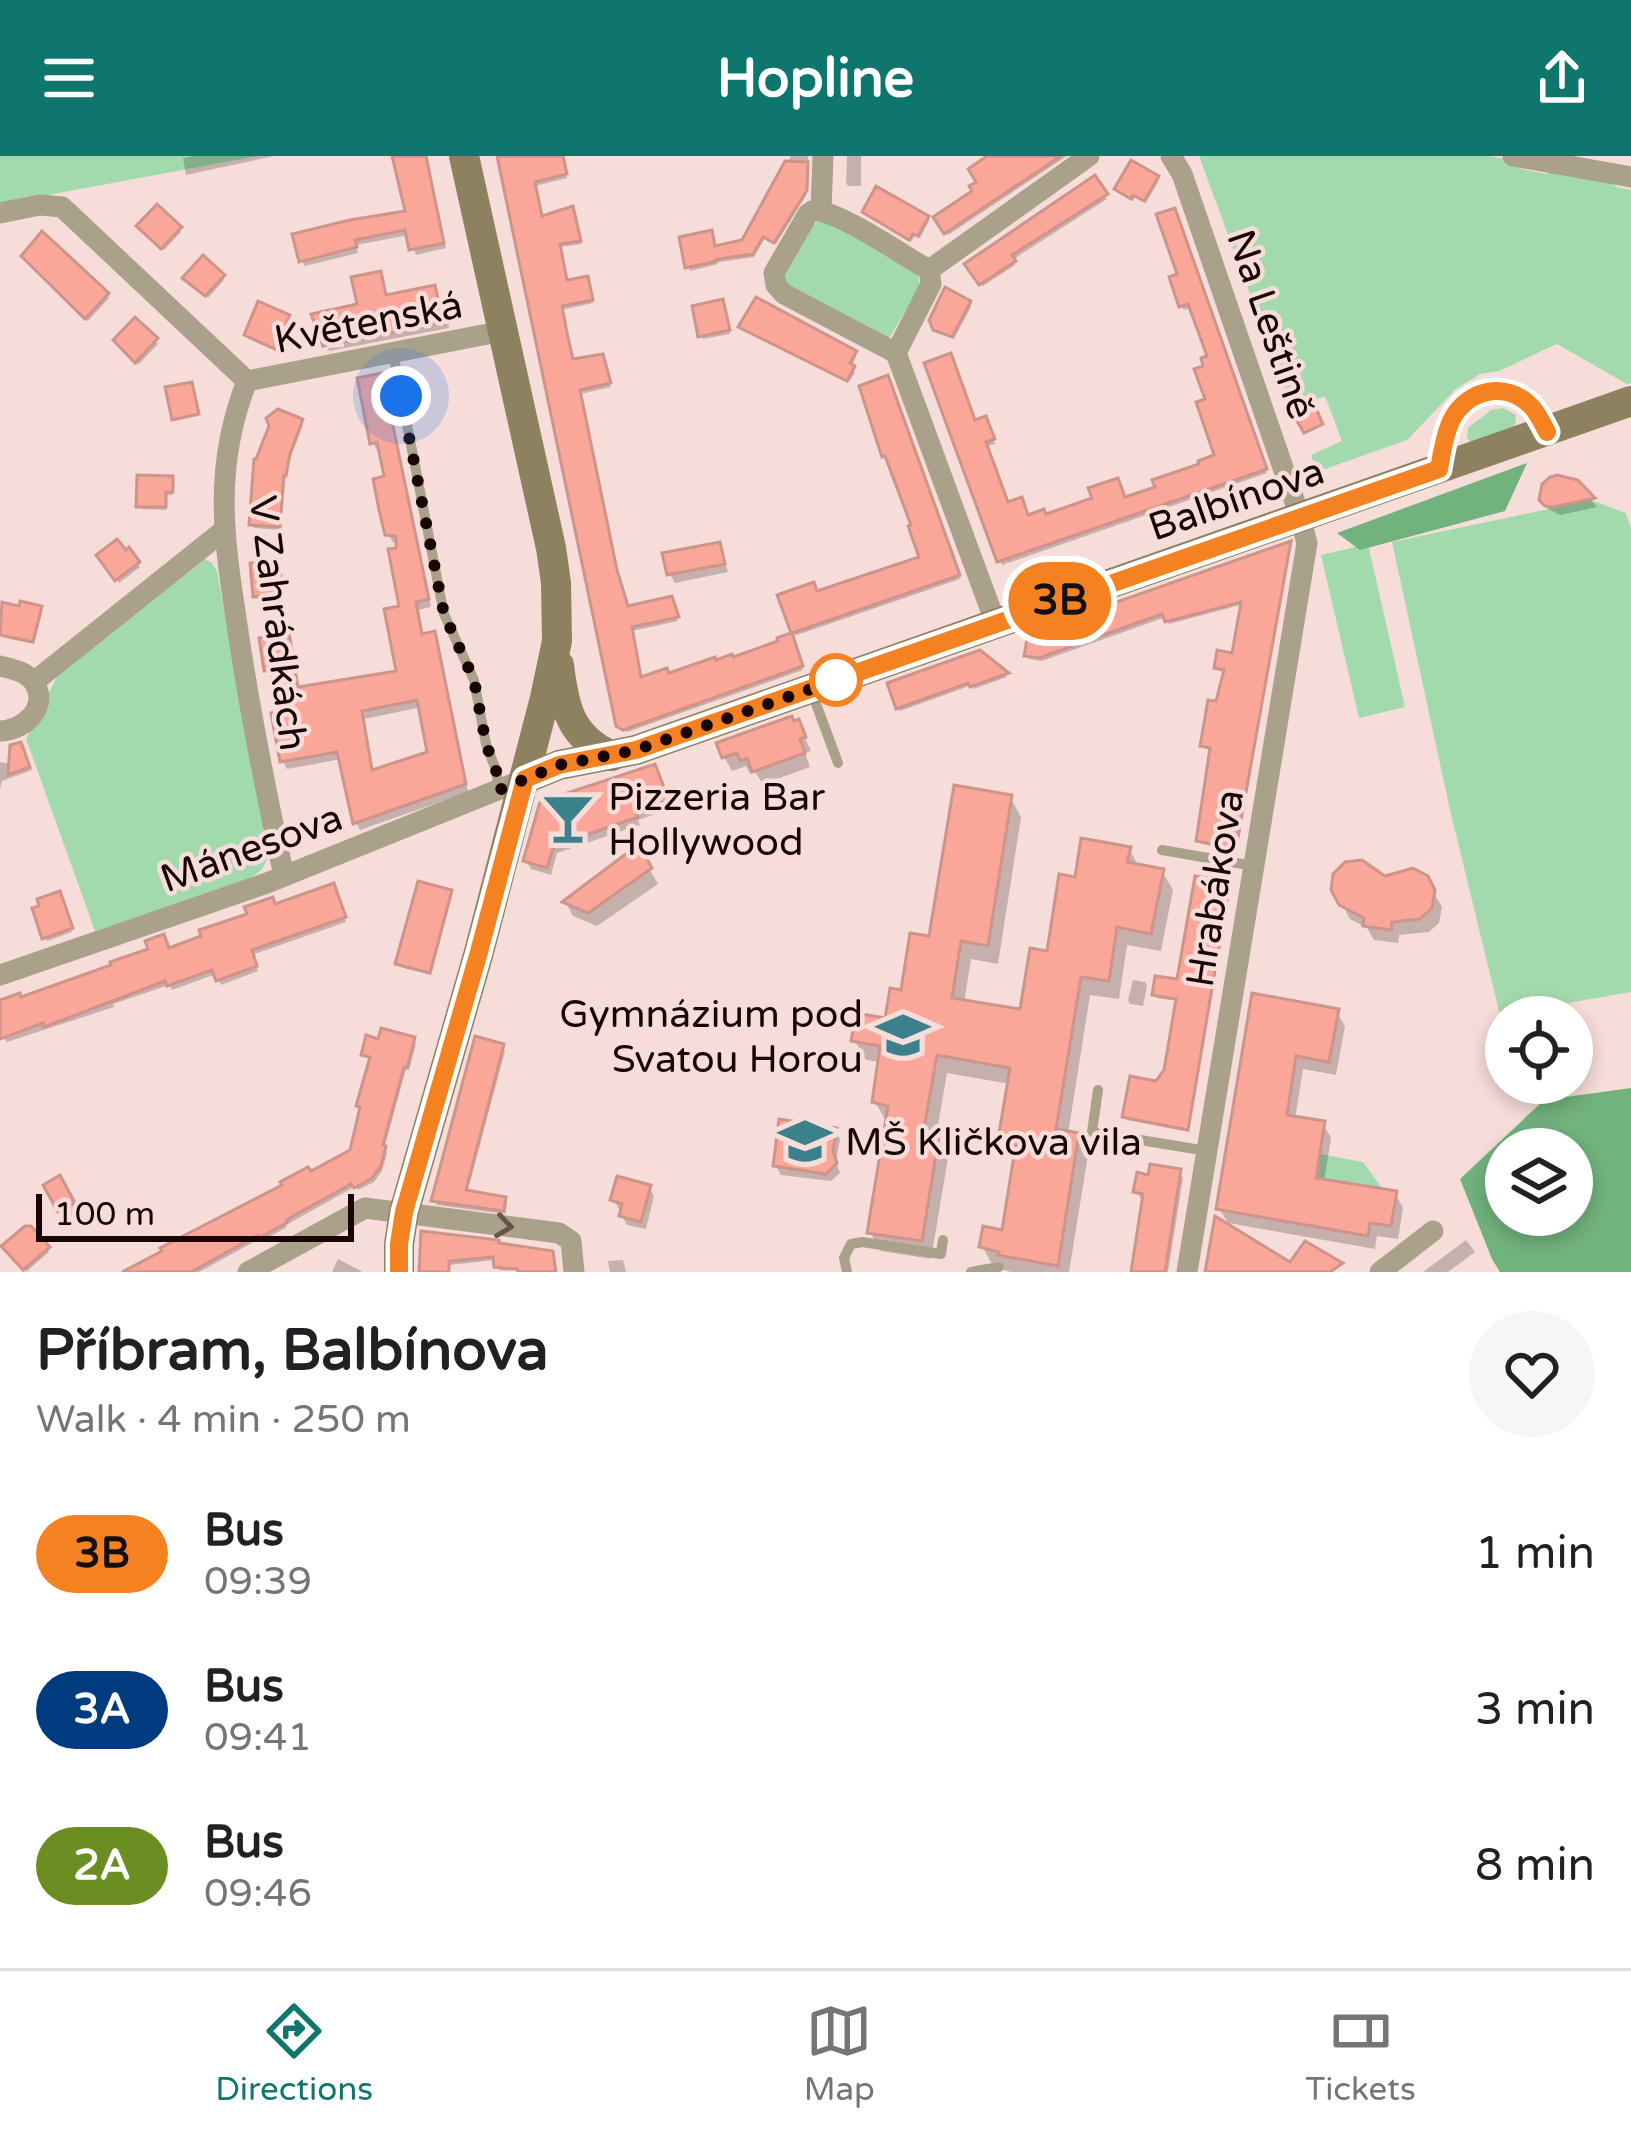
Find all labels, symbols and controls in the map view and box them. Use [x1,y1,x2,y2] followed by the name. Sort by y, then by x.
[36,45,102,111] icon: menu
[1529,45,1595,111] icon: share
[717,46,914,111] text: Hopline
[1216,224,1325,425] street label: Na Leštině
[270,281,466,364] street label: Květenská
[371,366,431,426] your location
[1143,447,1330,551] street label: Balbínova
[239,493,316,753] street label: V Zahrádkách
[1006,562,1114,640] line badge: 3B
[1032,575,1088,626] text: 3B
[811,655,861,705] unlabelled marker
[608,774,825,866] place label: Pizzeria Bar Hollywood
[1177,786,1254,990] street label: Hrabákova
[539,789,597,847] bar icon: Pizzeria Bar Hollywood
[154,794,349,903] street label: Mánesova
[559,991,863,1083] place label: Gymnázium pod Svatou Horou
[1485,996,1593,1236] map controls
[1485,996,1593,1104] button: locate
[874,1006,932,1064] school or university icon: Gymnázium pod Svatou Horou
[776,1112,834,1170] school or university icon: MŠ Kličkova vila
[845,1119,1142,1166] place label: MŠ Kličkova vila
[1485,1128,1593,1236] button: layers
[36,1188,354,1241] scale bar
[54,1195,155,1234] text: 100 m
[494,1212,514,1238] one-way arrow
[1469,1311,1595,1437] button: heart
[36,1317,548,1385] text: Příbram, Balbínova
[36,1396,411,1443] text: Walk · 4 min · 250 m
[204,1504,284,1558] text: Bus
[1475,1527,1595,1581] text: 1 min
[74,1528,130,1579] text: 3B
[204,1558,312,1605] text: 09:39
[204,1660,284,1714] text: Bus
[1475,1683,1595,1737] text: 3 min
[73,1684,131,1735] text: 3A
[204,1714,312,1761] text: 09:41
[204,1816,284,1870] text: Bus
[1475,1839,1595,1893] text: 8 min
[73,1840,131,1891] text: 2A
[204,1870,312,1917] text: 09:46
[215,1998,373,2109] tab: Directions
[804,1998,875,2109] tab: Map
[1305,1998,1416,2109] tab: Tickets

